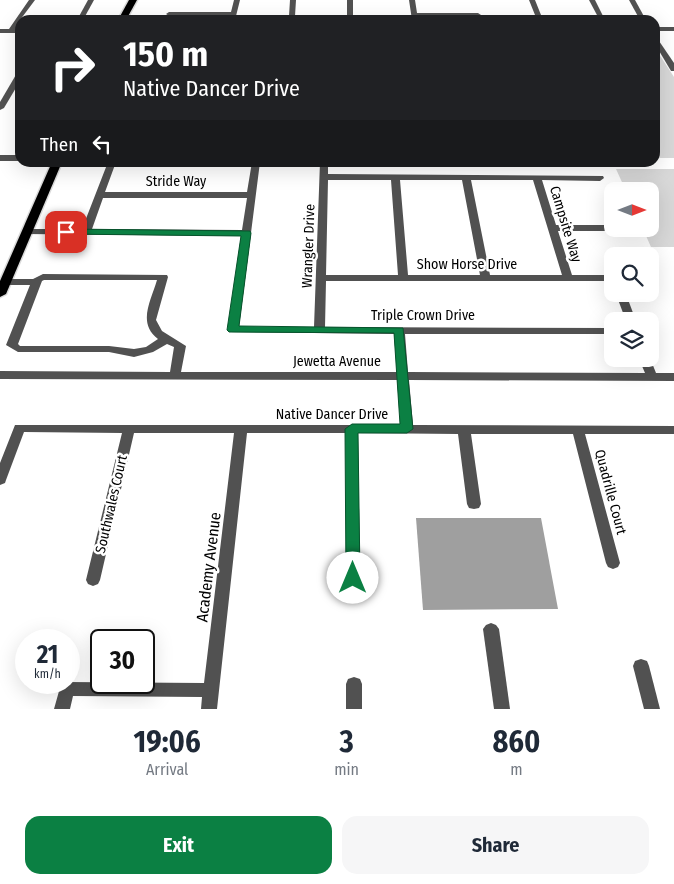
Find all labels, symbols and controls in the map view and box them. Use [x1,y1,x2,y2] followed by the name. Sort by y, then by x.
[123,33,208,75] text: 150 m
[40,35,105,100] icon: right
[123,75,300,102] text: Native Dancer Drive
[88,130,116,158] icon: left
[40,133,78,156] text: Then
[146,173,207,190] street label: Stride Way
[604,182,659,238] north arrow
[604,182,659,367] map controls
[546,184,585,265] street label: Campsite Way
[299,204,318,288] street label: Wrangler Drive
[45,211,87,253] pin
[52,218,80,246] icon: arrive
[604,247,659,302] button: search
[417,256,517,273] street label: Show Horse Drive
[371,307,475,324] street label: Triple Crown Drive
[604,312,659,367] button: layers
[293,353,381,370] street label: Jewetta Avenue
[276,406,388,423] street label: Native Dancer Drive
[591,448,630,537] street label: Quadrille Court
[92,453,131,555] street label: Southwales Court
[192,511,225,623] street label: Academy Avenue
[326,551,378,603] position arrow
[90,629,155,694] speed limit sign: 30
[37,640,58,670] text: 21
[34,667,61,681] text: km/h
[134,724,201,760] text: 19:06
[339,724,354,760] text: 3
[493,724,540,760] text: 860
[146,760,188,779] text: Arrival
[334,760,359,779] text: min
[510,760,523,779] text: m
[25,816,332,874] button: Exit
[342,816,649,874] button: Share

